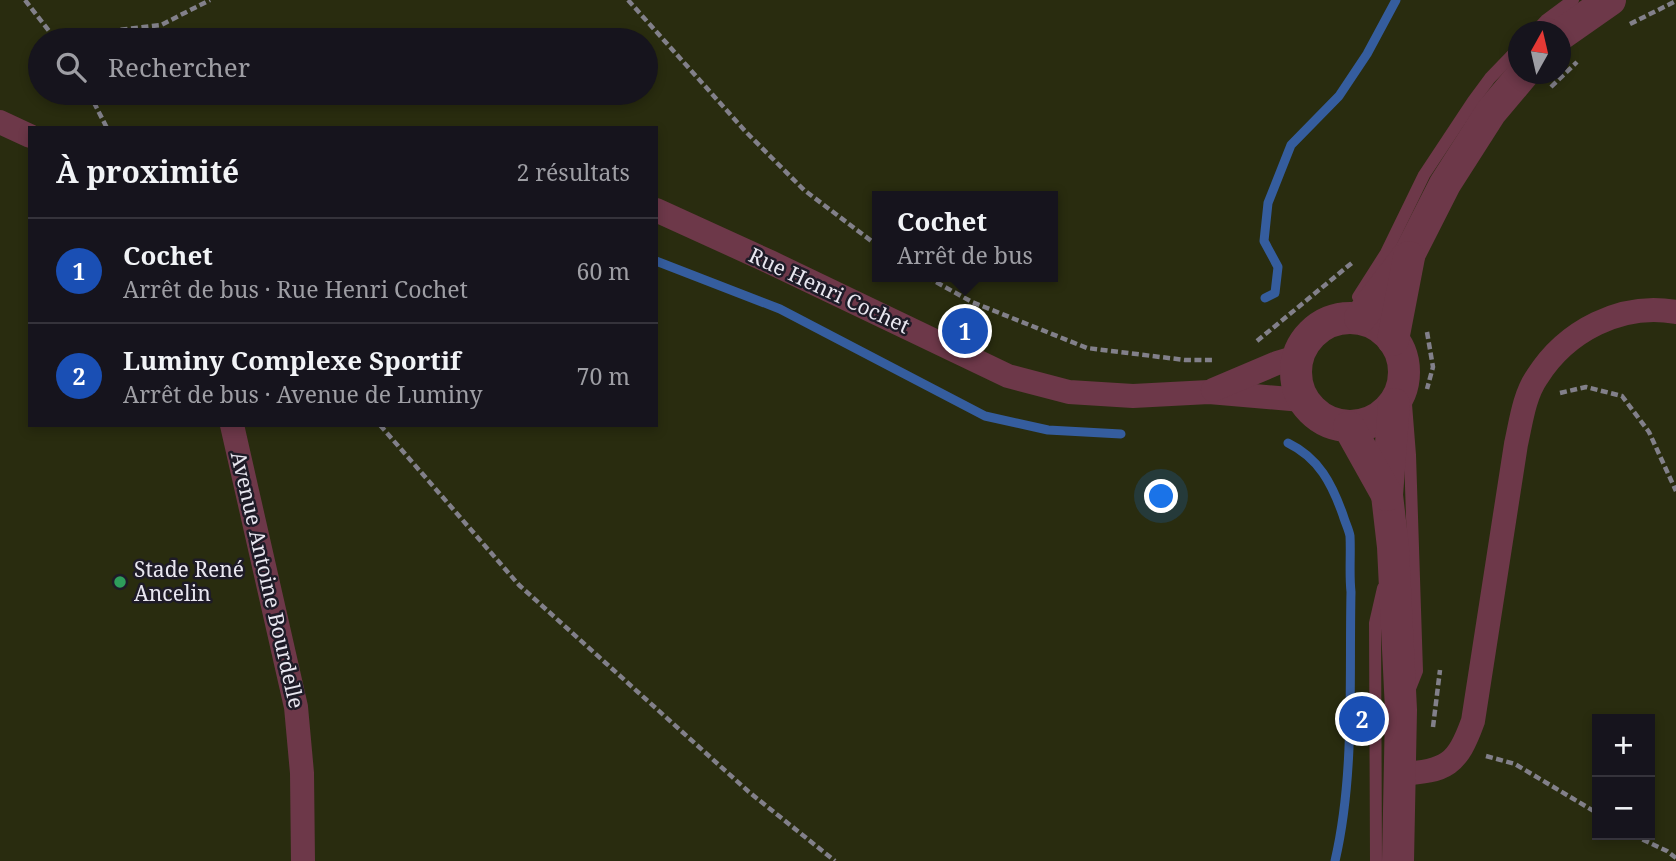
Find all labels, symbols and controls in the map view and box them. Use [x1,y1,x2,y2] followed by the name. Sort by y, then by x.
[1508,21,1571,84] north arrow
[28,28,658,105] search box
[52,48,90,86] icon: search
[108,49,250,85] text: Rechercher
[56,151,239,192] text: À proximité
[516,156,630,188] text: 2 résultats
[872,191,1058,282] popup
[897,203,987,239] text: Cochet
[123,237,213,273] text: Cochet
[897,239,1033,271] text: Arrêt de bus
[744,241,914,340] street label: Rue Henri Cochet
[73,255,86,287] text: 1
[577,255,630,287] text: 60 m
[123,273,468,305] text: Arrêt de bus · Rue Henri Cochet
[942,305,988,357] pin: 1
[123,342,461,378] text: Luminy Complexe Sportif
[73,360,86,392] text: 2
[577,360,630,392] text: 70 m
[123,378,482,410] text: Arrêt de bus · Avenue de Luminy
[225,449,311,711] street label: Avenue Antoine Bourdelle
[1144,479,1178,513] your location
[134,555,244,607] place label: Stade René Ancelin
[112,574,128,590] marker: Stade René Ancelin
[1339,693,1385,745] pin: 2
[1592,714,1655,840] map controls
[1592,714,1655,777] button: +
[1592,777,1655,840] button: −

